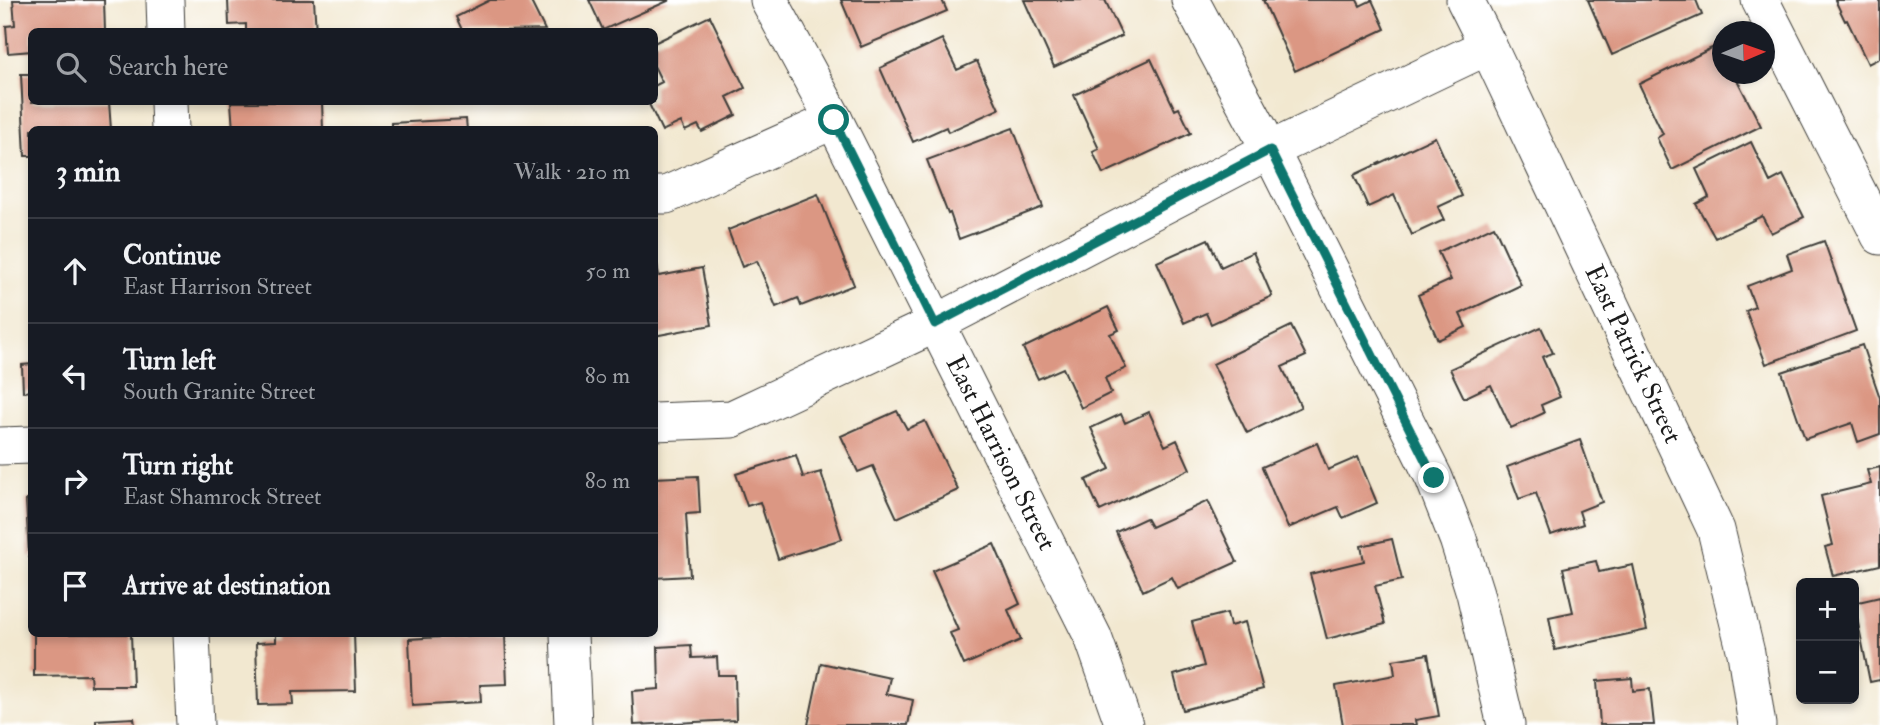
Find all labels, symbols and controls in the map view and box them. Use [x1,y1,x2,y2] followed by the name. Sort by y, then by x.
[1712,21,1775,84] north arrow
[28,28,658,105] search box
[52,48,90,86] icon: search
[108,51,228,83] text: Search here
[818,104,849,135] route start
[56,153,121,190] text: 3 min
[514,157,630,186] text: Walk · 210 m
[123,240,221,272] text: Continue
[56,252,94,290] icon: ahead
[586,256,630,285] text: 50 m
[1577,260,1689,449] street label: East Patrick Street
[123,272,312,301] text: East Harrison Street
[123,345,216,377] text: Turn left
[939,350,1063,556] street label: East Harrison Street
[56,357,94,395] icon: left
[585,361,630,390] text: 80 m
[123,377,316,406] text: South Granite Street
[123,450,233,482] text: Turn right
[56,462,94,500] icon: right
[1418,462,1449,493] route end
[585,466,630,495] text: 80 m
[123,482,322,511] text: East Shamrock Street
[56,567,94,605] icon: arrive
[123,570,331,602] text: Arrive at destination
[1796,578,1859,704] map controls
[1796,578,1859,641] button: +
[1796,641,1859,704] button: −

